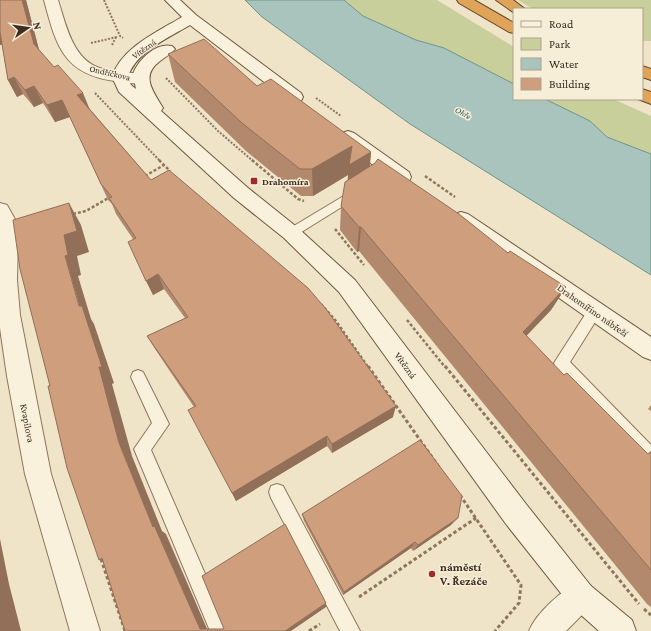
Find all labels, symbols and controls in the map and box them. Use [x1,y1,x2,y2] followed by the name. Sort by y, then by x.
[8,8,48,48] north arrow
[513,8,643,100] legend
[549,17,574,31] text: Road
[31,21,45,31] text: N
[130,37,158,61] street label: Vítězná
[549,37,571,51] text: Park
[549,57,579,71] text: Water
[89,63,131,83] street label: Ondříčkova
[549,77,590,91] text: Building
[453,104,473,122] water label: Ohře
[249,176,259,186] marker: Drahomíra
[262,176,309,187] place label: Drahomíra
[555,282,630,339] street label: Drahomířino nábřeží
[392,350,419,381] street label: Vítězná
[18,403,37,444] street label: Kvapilova
[439,560,488,588] place label: náměstí V. Řezáče
[427,569,437,579] marker: náměstí V. Řezáče

